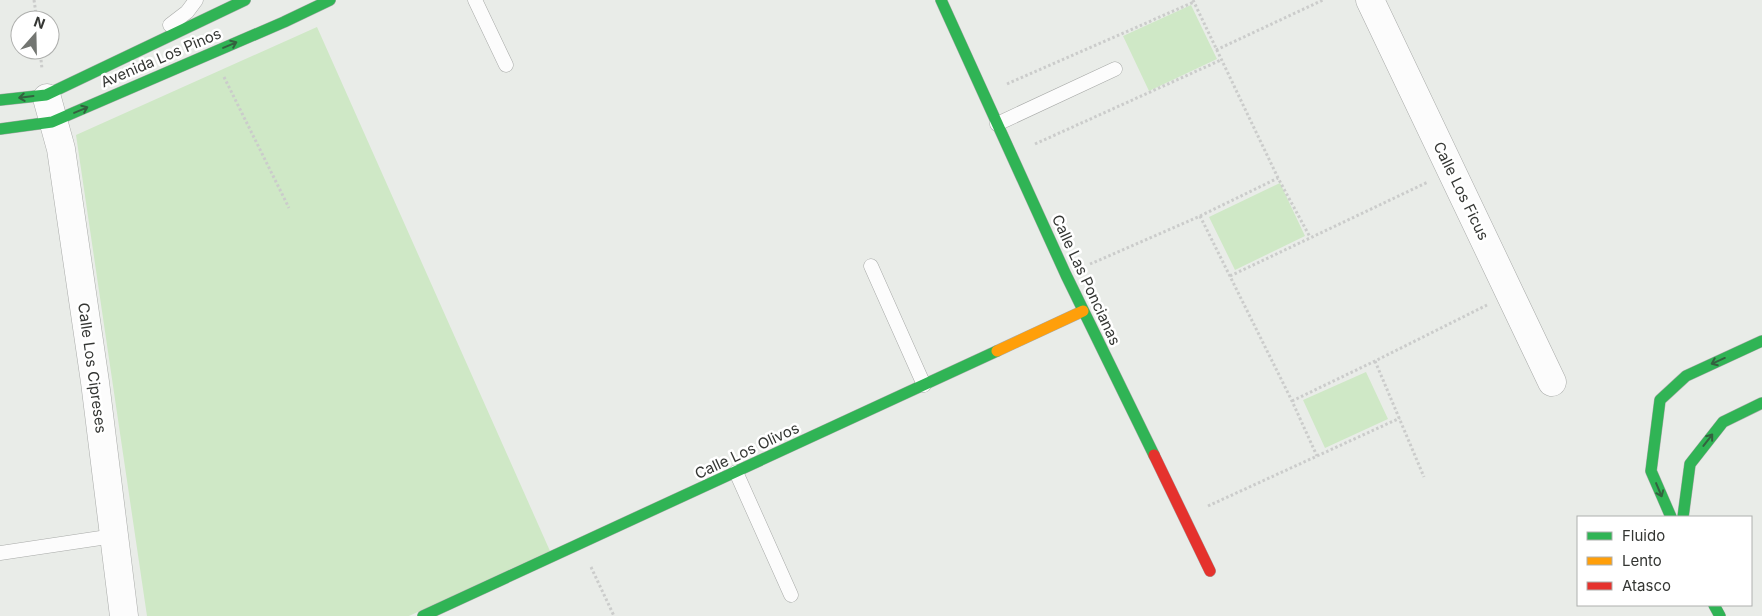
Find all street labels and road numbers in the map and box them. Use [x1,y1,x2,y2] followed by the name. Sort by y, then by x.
[98,24,224,92] street label: Avenida Los Pinos
[1429,138,1493,243] street label: Calle Los Ficus
[1048,211,1125,348] street label: Calle Las Poncianas
[74,301,111,435] street label: Calle Los Cipreses
[692,418,802,483] street label: Calle Los Olivos

